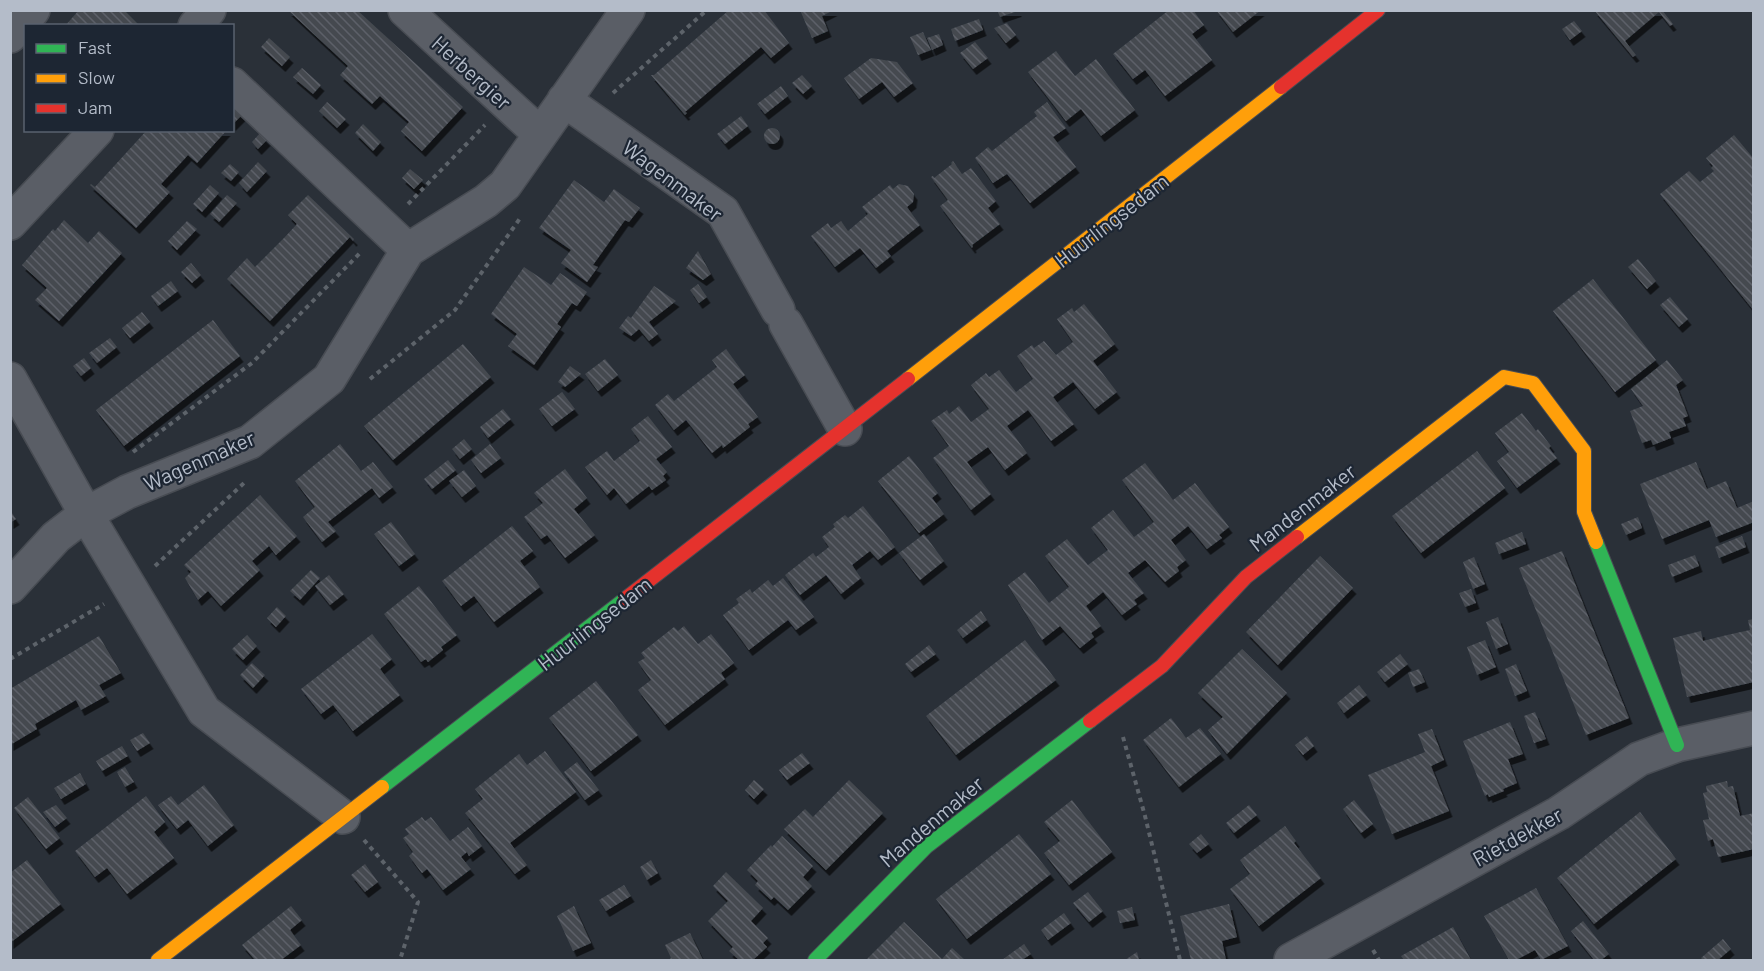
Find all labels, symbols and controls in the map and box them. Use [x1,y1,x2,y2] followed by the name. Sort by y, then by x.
[24,24,234,132] legend
[427,30,517,114] street label: Herbergier
[78,36,112,58] text: Fast
[78,66,115,88] text: Slow
[78,96,112,118] text: Jam
[618,134,728,226] street label: Wagenmaker
[1049,168,1173,272] street label: Huurlingsedam
[140,424,259,496] street label: Wagenmaker
[1244,458,1360,556] street label: Mandenmaker
[532,571,656,675] street label: Huurlingsedam
[874,770,988,872] street label: Mandenmaker
[1468,801,1567,871] street label: Rietdekker

